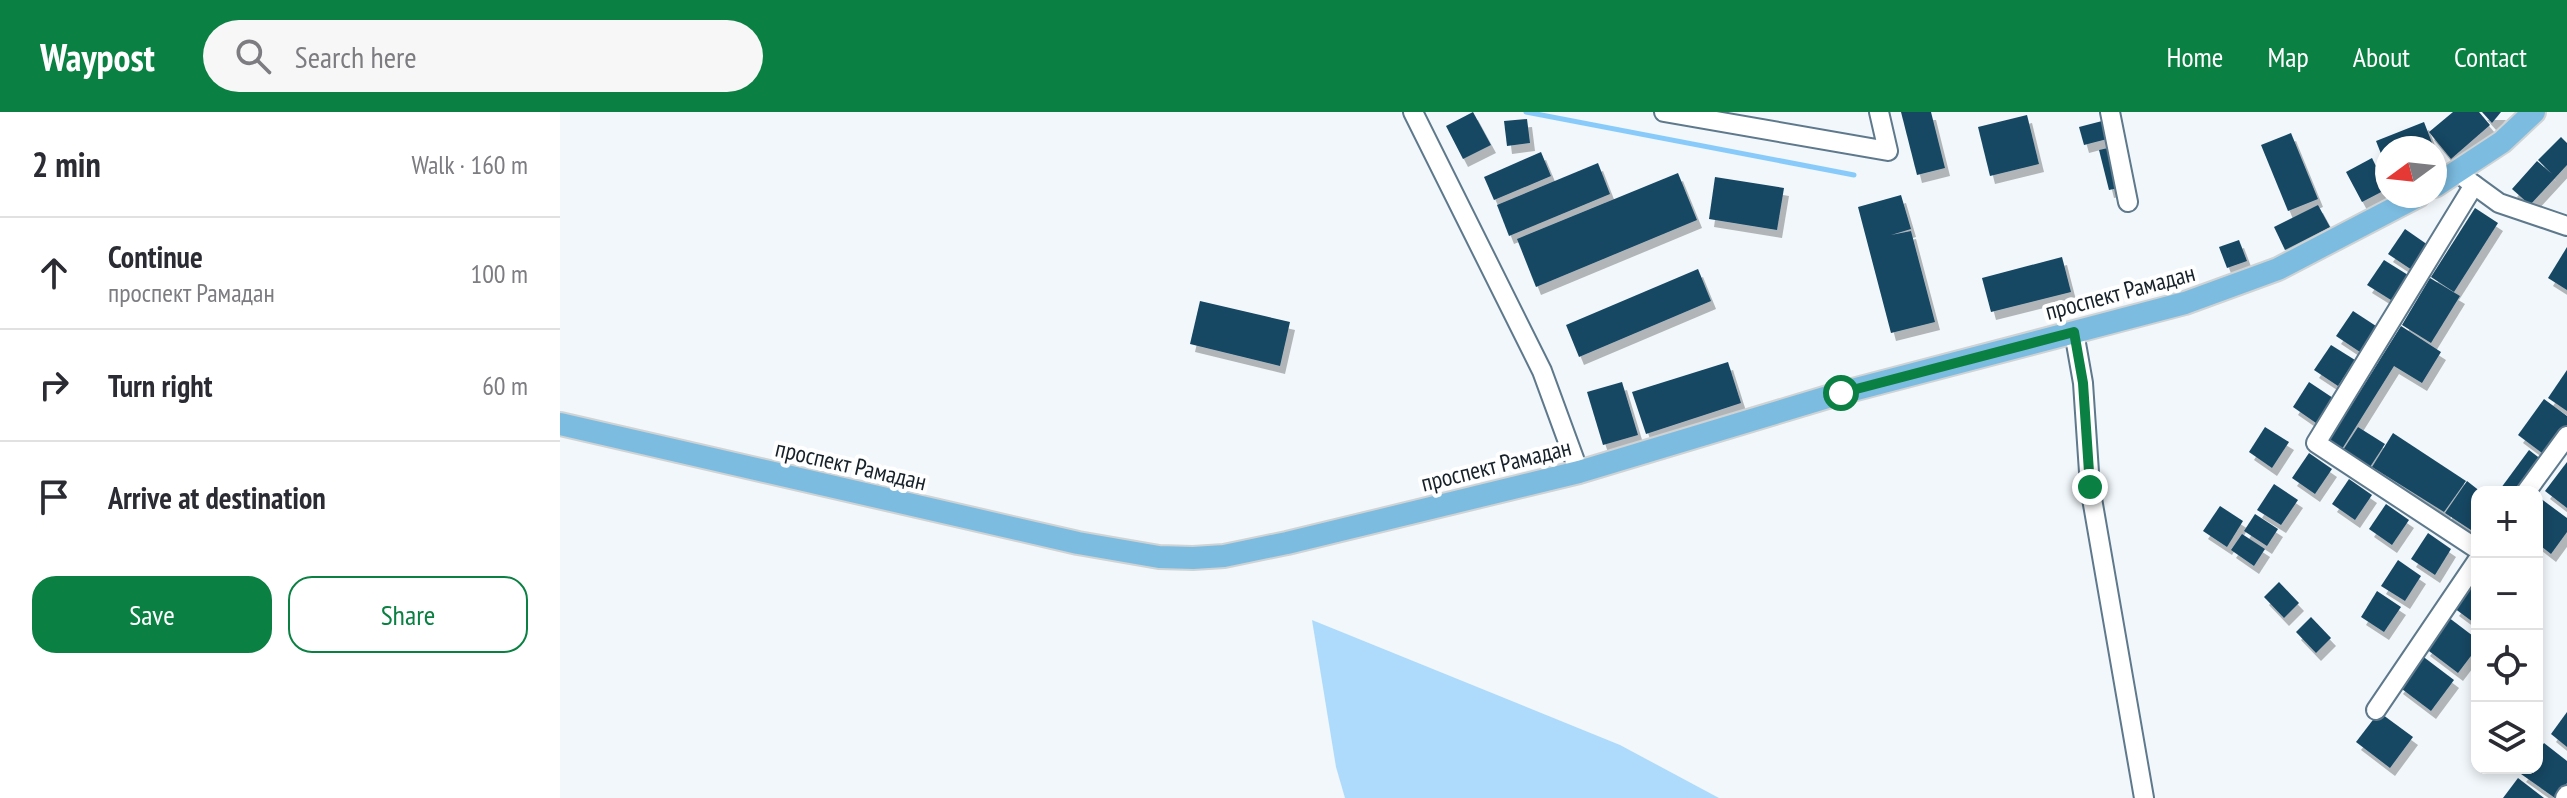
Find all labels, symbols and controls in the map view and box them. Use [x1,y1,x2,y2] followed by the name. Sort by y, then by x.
[203,20,763,92] search box
[40,32,155,81] text: Waypost
[231,34,275,78] icon: search
[295,37,417,76] text: Search here
[2167,38,2223,75] text: Home
[2267,38,2309,75] text: Map
[2353,38,2410,75] text: About
[2454,38,2527,75] text: Contact
[2375,136,2447,208] north arrow
[32,142,101,186] text: 2 min
[411,148,528,181] text: Walk · 160 m
[108,237,203,276] text: Continue
[32,251,76,295] icon: ahead
[470,257,528,290] text: 100 m
[2042,257,2198,327] street label: проспект Рамадан
[108,276,275,309] text: проспект Рамадан
[32,363,76,407] icon: right
[108,366,212,405] text: Turn right
[482,369,528,402] text: 60 m
[1823,375,1859,411] route start
[1418,431,1574,499] street label: проспект Рамадан
[773,433,929,497] street label: проспект Рамадан
[2072,469,2108,505] route end
[32,475,76,519] icon: arrive
[108,478,326,517] text: Arrive at destination
[2471,486,2543,774] map controls
[2471,486,2543,558] button: +
[2471,558,2543,630] button: −
[32,576,272,653] button: Save
[288,576,528,653] button: Share
[2471,630,2543,702] button: locate
[2471,702,2543,774] button: layers

